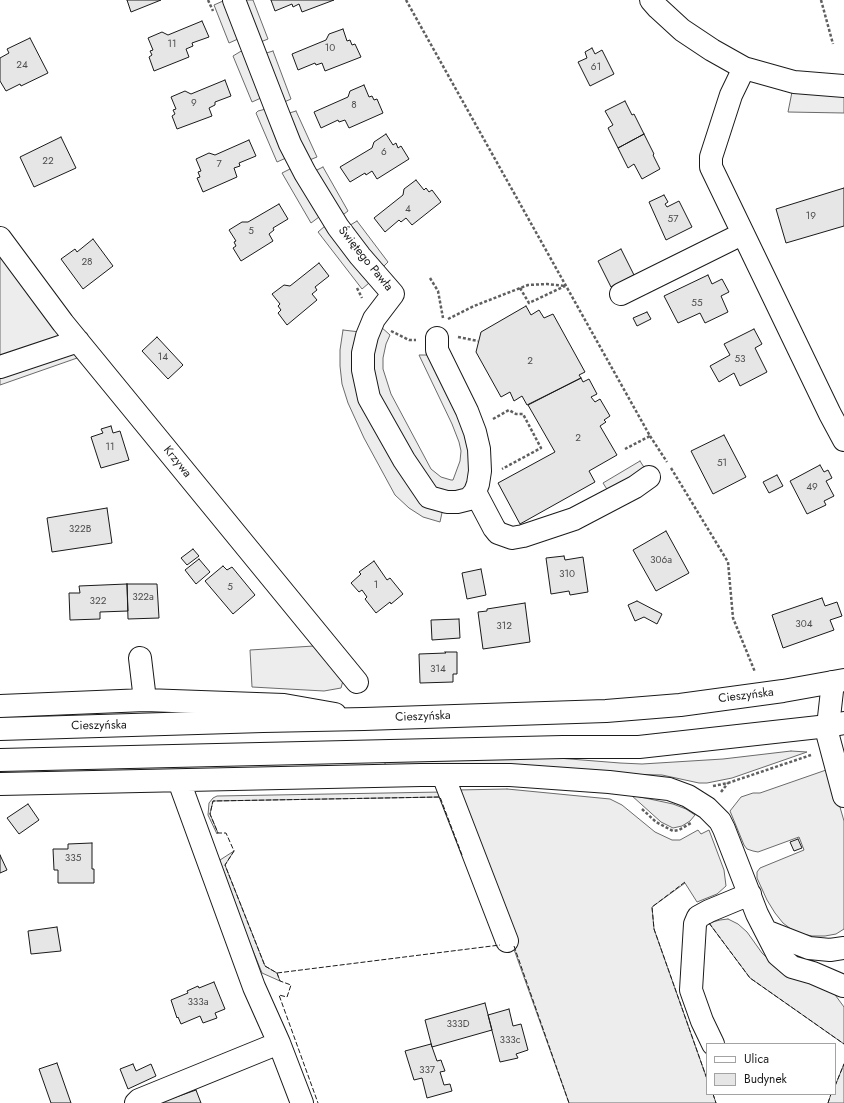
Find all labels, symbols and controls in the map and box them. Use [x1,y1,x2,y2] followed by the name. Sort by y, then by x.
[168,39,176,51] house number: 11
[325,43,335,55] house number: 10
[16,60,28,72] house number: 24
[591,62,601,74] house number: 61
[191,98,197,110] house number: 9
[351,100,357,112] house number: 8
[381,147,387,159] house number: 6
[42,156,54,168] house number: 22
[216,159,222,171] house number: 7
[405,204,411,216] house number: 4
[806,211,816,223] house number: 19
[668,214,678,226] house number: 57
[335,224,395,294] street label: Świętego Pawła
[248,226,254,238] house number: 5
[81,257,93,269] house number: 28
[691,298,703,310] house number: 55
[158,352,168,364] house number: 14
[734,354,746,366] house number: 53
[527,356,533,368] house number: 2
[575,433,581,445] house number: 2
[106,442,114,454] house number: 11
[160,443,194,481] street label: Krzywa
[717,458,727,470] house number: 51
[806,482,818,494] house number: 49
[69,524,91,536] house number: 322B
[650,555,672,567] house number: 306a
[559,569,575,581] house number: 310
[374,580,378,592] house number: 1
[227,582,233,594] house number: 5
[132,592,154,604] house number: 322a
[90,596,106,608] house number: 322
[795,619,813,631] house number: 304
[496,621,512,633] house number: 312
[430,664,446,676] house number: 314
[718,685,774,707] street label: Cieszyńska
[395,709,451,725] street label: Cieszyńska
[71,718,127,734] street label: Cieszyńska
[65,853,81,865] house number: 335
[187,997,209,1009] house number: 333a
[446,1019,470,1031] house number: 333D
[499,1035,521,1047] house number: 333c
[706,1043,836,1095] legend
[744,1050,769,1068] text: Ulica
[419,1065,435,1077] house number: 337
[744,1070,787,1088] text: Budynek

